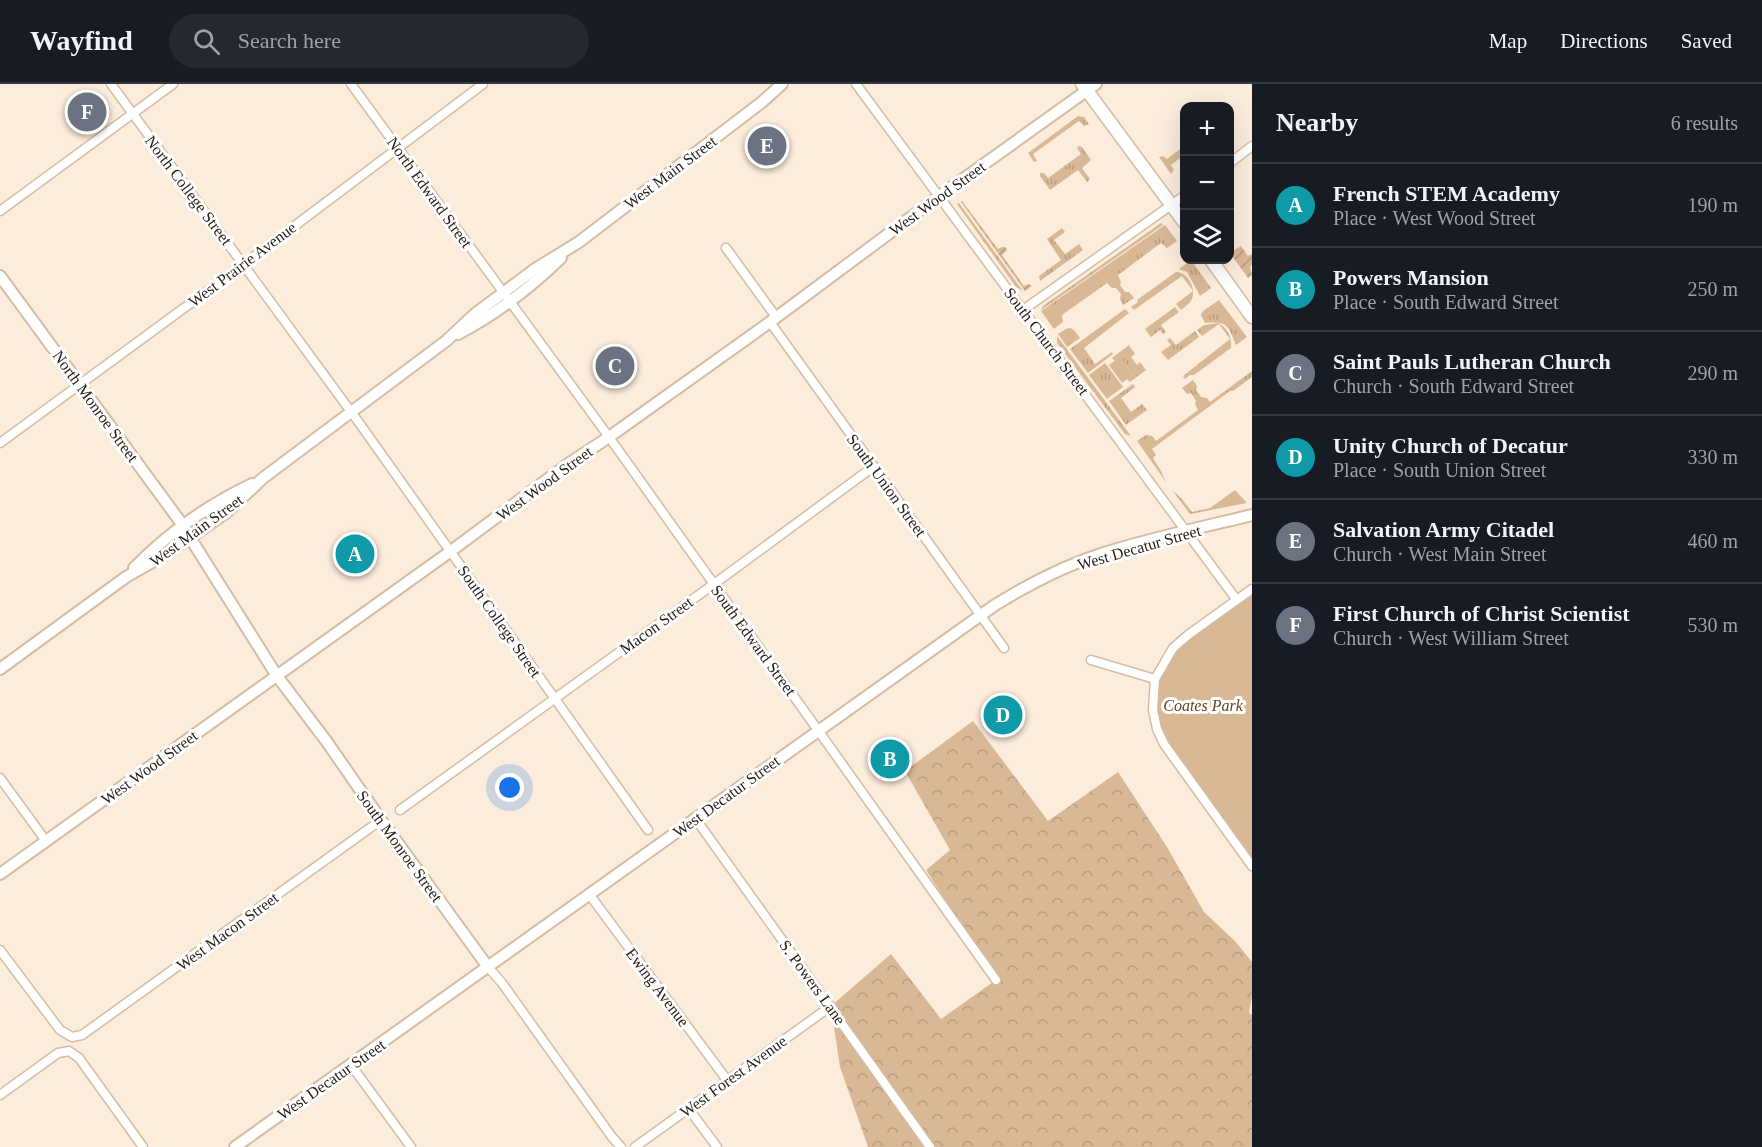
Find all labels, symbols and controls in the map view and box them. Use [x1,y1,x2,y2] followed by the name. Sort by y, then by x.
[169,14,589,68] search box
[30,25,133,56] text: Wayfind
[190,25,223,58] icon: search
[238,28,341,53] text: Search here
[1489,29,1527,53] text: Map
[1560,29,1648,53] text: Directions
[1681,29,1732,53] text: Saved
[68,90,106,135] pin: F
[1180,102,1234,264] map controls
[1180,102,1234,156] button: +
[1276,108,1358,137] text: Nearby
[1671,112,1738,134] text: 6 results
[748,124,786,168] pin: E
[141,132,236,249] street label: North College Street
[621,132,720,212] street label: West Main Street
[384,134,476,251] street label: North Edward Street
[1180,156,1234,210] button: −
[886,158,989,239] street label: West Wood Street
[1333,181,1560,206] text: French STEM Academy
[1288,194,1303,216] text: A
[1687,194,1738,216] text: 190 m
[1333,207,1536,229] text: Place · West Wood Street
[1180,210,1234,264] button: layers
[185,219,299,310] street label: West Prairie Avenue
[1333,265,1489,290] text: Powers Mansion
[1289,278,1302,300] text: B
[1687,278,1738,300] text: 250 m
[1001,284,1093,399] street label: South Church Street
[1333,291,1559,313] text: Place · South Edward Street
[596,344,634,388] pin: C
[50,347,142,466] street label: North Monroe Street
[1333,349,1611,374] text: Saint Pauls Lutheran Church
[1288,362,1303,384] text: C
[1687,362,1738,384] text: 290 m
[1333,375,1574,397] text: Church · South Edward Street
[844,431,930,540] street label: South Union Street
[1333,433,1568,458] text: Unity Church of Decatur
[493,443,596,524] street label: West Wood Street
[1288,446,1303,468] text: D
[1687,446,1738,468] text: 330 m
[1333,459,1546,481] text: Place · South Union Street
[147,491,247,570] street label: West Main Street
[1333,517,1554,542] text: Salvation Army Citadel
[1075,522,1203,573] street label: West Decatur Street
[1289,530,1302,552] text: E
[1687,530,1738,552] text: 460 m
[336,532,374,576] pin: A
[1333,543,1547,565] text: Church · West Main Street
[454,562,545,681] street label: South College Street
[708,582,800,699] street label: South Edward Street
[617,593,696,657] street label: Macon Street
[1333,601,1630,626] text: First Church of Christ Scientist
[1289,614,1302,636] text: F
[1687,614,1738,636] text: 530 m
[1333,627,1569,649] text: Church · West William Street
[984,692,1022,738] pin: D
[1163,697,1244,714] park label: Coates Park
[98,727,201,808] street label: West Wood Street
[870,736,910,782] pin: B
[670,752,783,841] street label: West Decatur Street
[495,773,524,802] your location
[354,787,446,906] street label: South Monroe Street
[173,889,282,974] street label: West Macon Street
[776,937,849,1028] street label: S. Powers Lane
[622,945,693,1030] street label: Ewing Avenue
[677,1032,790,1121] street label: West Forest Avenue
[274,1036,389,1123] street label: West Decatur Street

